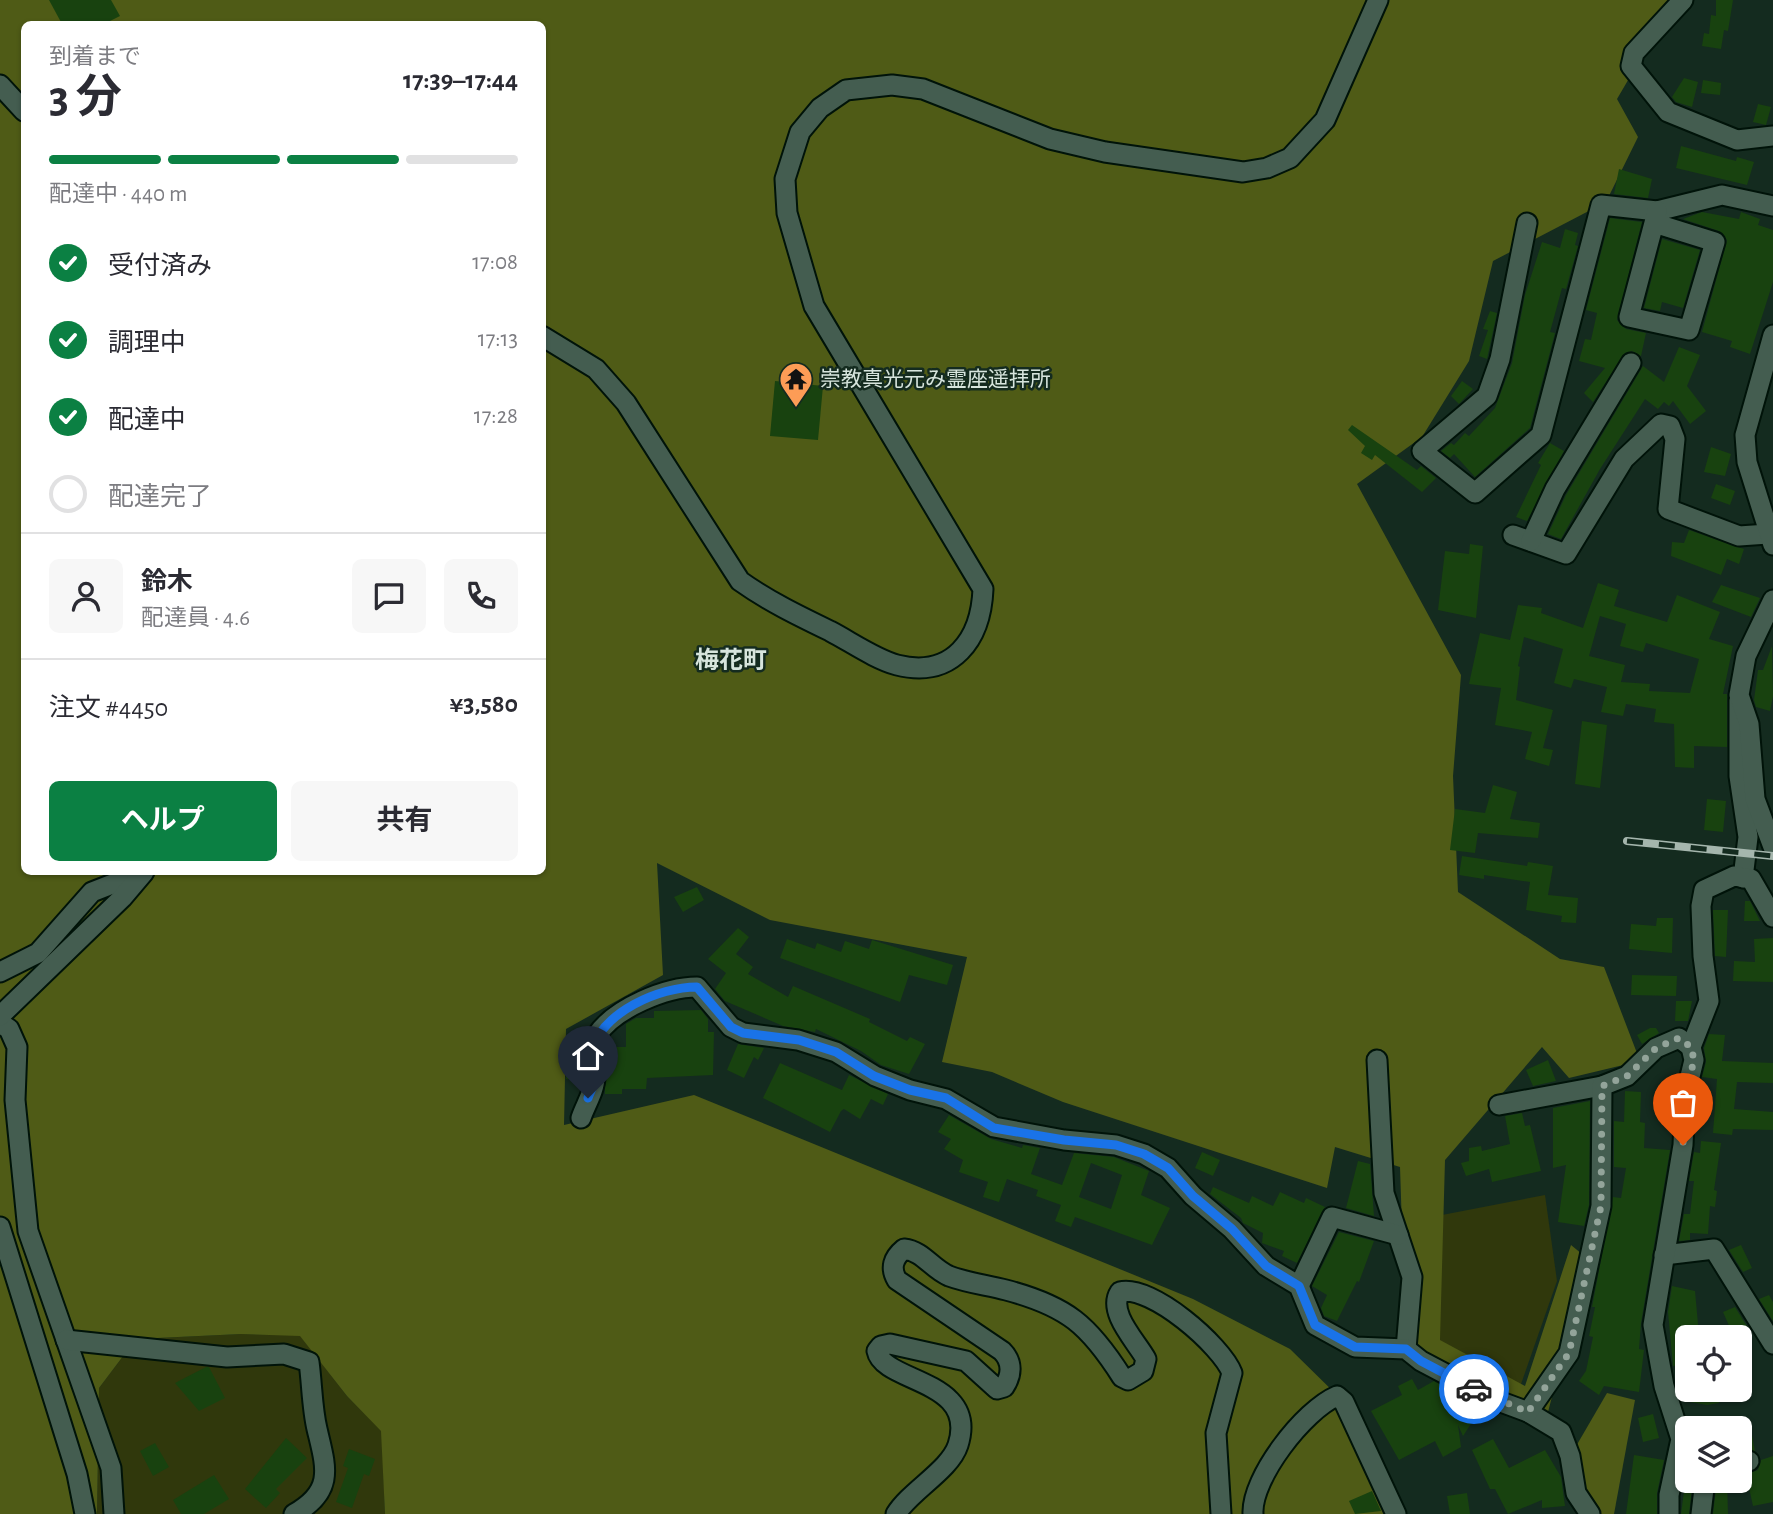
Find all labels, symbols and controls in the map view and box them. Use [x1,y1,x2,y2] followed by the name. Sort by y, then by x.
[49,46,141,69] text: 到着まで
[403,67,518,93] text: 17:39–17:44
[49,75,122,121] text: 3 分
[49,183,187,206] text: 配達中 · 440 m
[49,244,87,282] icon: check
[472,251,518,274] text: 17:08
[108,253,212,279] text: 受付済み
[49,321,87,359] icon: check
[478,328,518,351] text: 17:13
[108,330,186,356] text: 調理中
[777,360,815,409] temple icon: 崇教真光元み霊座遥拝所
[820,368,1051,390] place label: 崇教真光元み霊座遥拝所
[49,398,87,436] icon: check
[474,405,518,428] text: 17:28
[108,407,186,433] text: 配達中
[108,484,212,510] text: 配達完了
[49,559,123,633] button: person
[352,559,426,633] button: chat
[444,559,518,633] button: phone
[141,569,193,595] text: 鈴木
[141,607,250,630] text: 配達員 · 4.6
[695,647,767,673] district label: 梅花町
[450,691,518,717] text: ¥3,580
[49,695,168,721] text: 注文 #4450
[49,781,277,861] button: ヘルプ
[291,781,518,861] button: 共有
[558,1026,618,1098] pin
[569,1037,607,1075] icon: home
[1653,1073,1713,1145] pin
[1664,1084,1702,1122] icon: bag
[1675,1325,1752,1493] map controls
[1675,1325,1752,1402] button: locate
[1439,1354,1509,1424] courier
[1455,1370,1493,1408] icon: car
[1675,1416,1752,1493] button: layers

